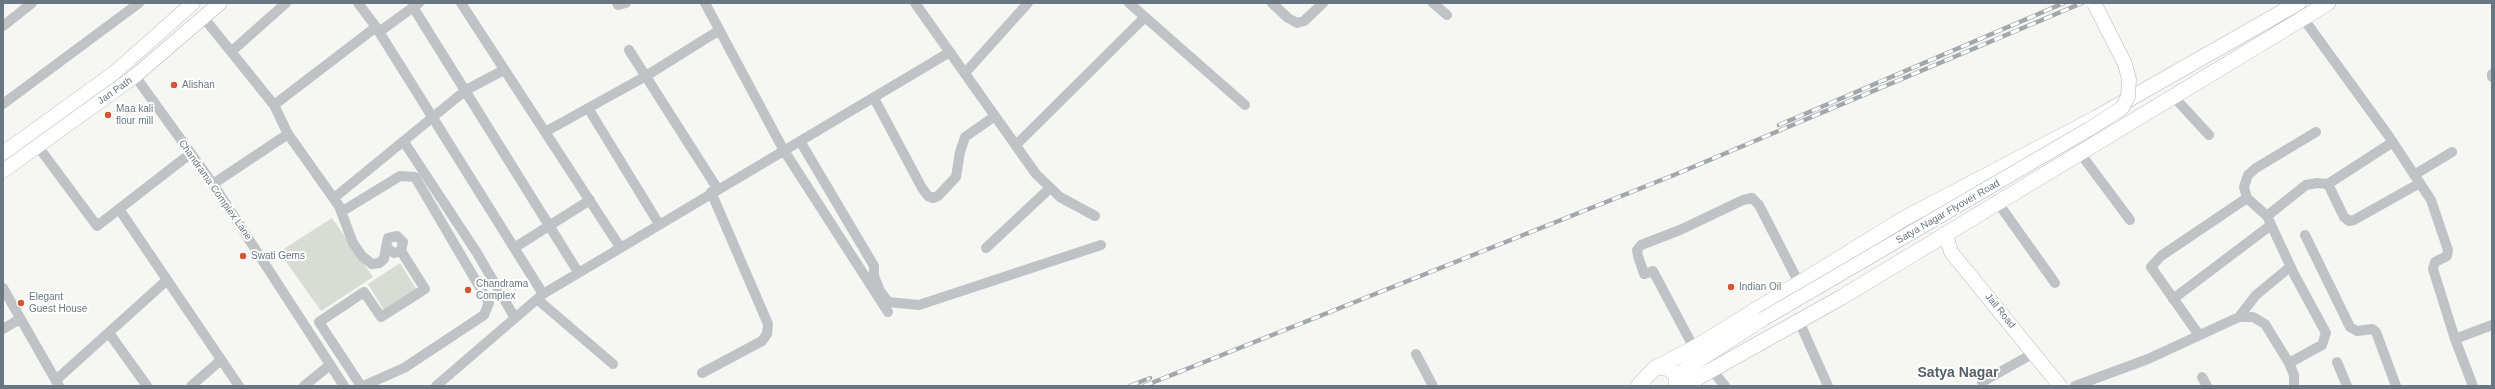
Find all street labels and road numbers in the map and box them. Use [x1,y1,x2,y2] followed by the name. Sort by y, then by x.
[95,75,135,107] street label: Jan Path
[176,138,254,242] street label: Chandrama Complex Lane
[1894,177,2002,247] street label: Satya Nagar Flyover Road
[1982,291,2018,331] street label: Jail Road

